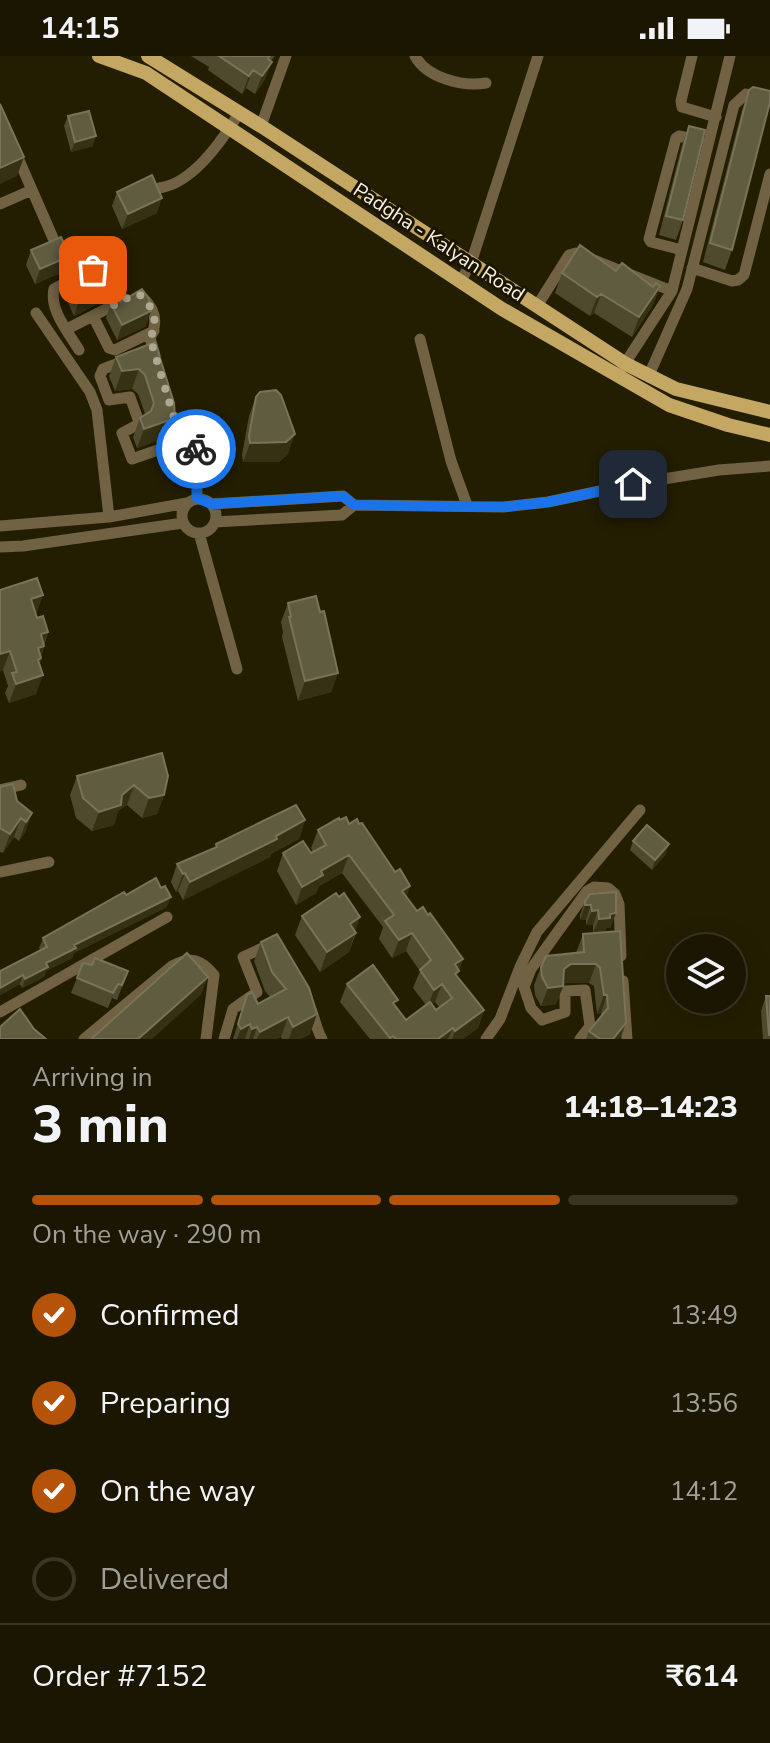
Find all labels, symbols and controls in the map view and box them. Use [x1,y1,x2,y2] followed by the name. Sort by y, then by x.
[40,8,119,49] text: 14:15
[348,176,530,308] street label: Padgha - Kalyan Road
[59,236,127,304] pin
[71,248,115,292] icon: bag
[156,409,236,489] courier
[174,427,218,471] icon: bike
[599,450,667,518] pin
[611,462,655,506] icon: home
[666,934,746,1014] map controls
[666,934,746,1014] button: layers
[32,1060,153,1095] text: Arriving in
[563,1087,738,1128] text: 14:18–14:23
[32,1089,169,1160] text: 3 min
[32,1217,261,1252] text: On the way · 290 m
[32,1293,76,1337] icon: check
[100,1295,240,1336] text: Confirmed
[670,1298,738,1333] text: 13:49
[32,1381,76,1425] icon: check
[100,1383,231,1424] text: Preparing
[670,1386,738,1421] text: 13:56
[32,1469,76,1513] icon: check
[100,1471,255,1512] text: On the way
[670,1474,738,1509] text: 14:12
[100,1559,229,1600] text: Delivered
[32,1656,207,1697] text: Order #7152
[666,1656,738,1697] text: ₹614

